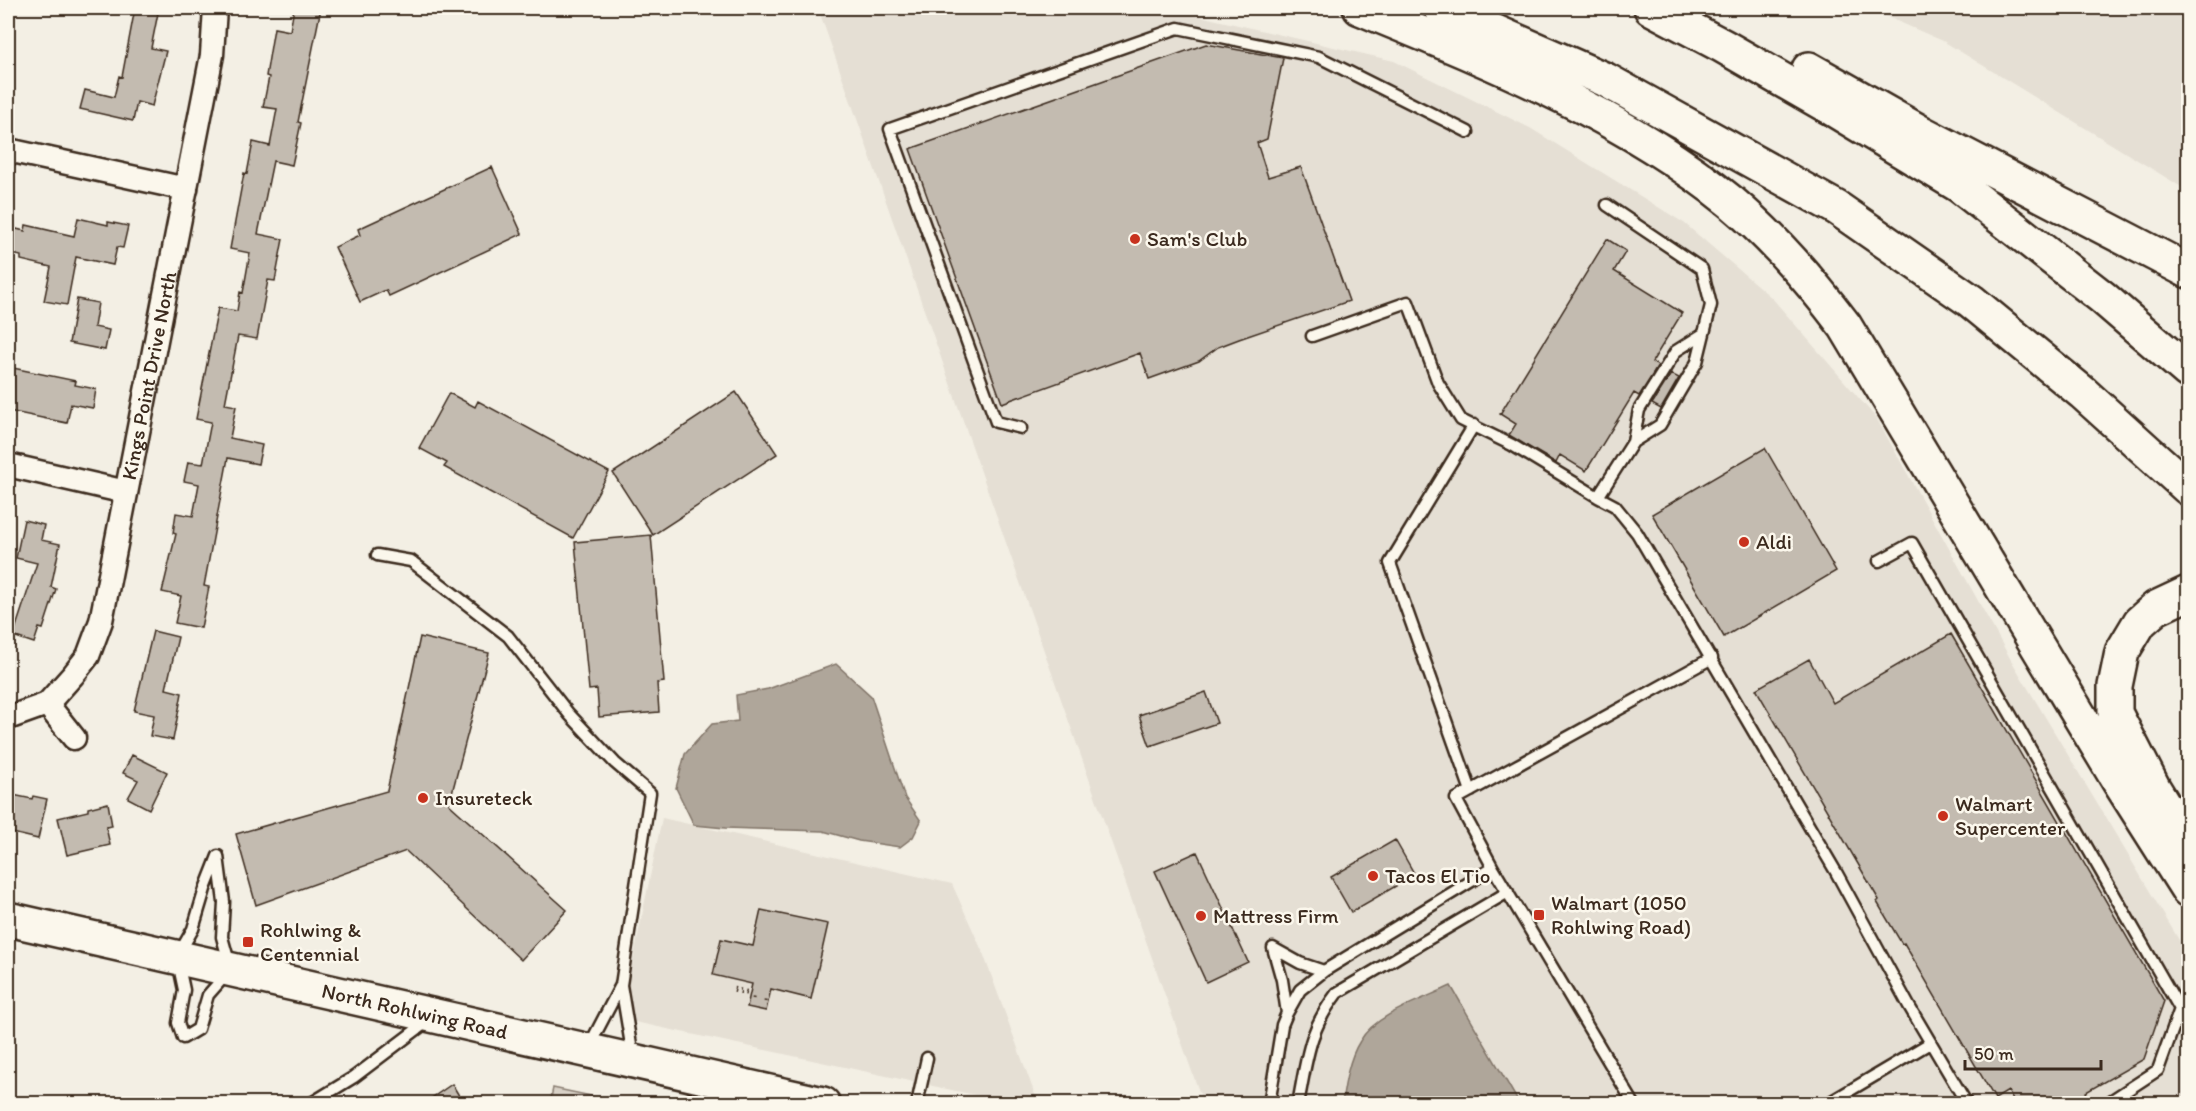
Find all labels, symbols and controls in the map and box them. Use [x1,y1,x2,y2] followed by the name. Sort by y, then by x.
[1147,226,1247,251] place label: Sam's Club
[1128,232,1142,246] marker: Sam's Club
[116,268,181,482] street label: Kings Point Drive North
[1756,529,1792,554] place label: Aldi
[1737,535,1751,549] marker: Aldi
[435,785,533,810] place label: Insureteck
[416,791,430,805] marker: Insureteck
[1955,791,2066,840] place label: Walmart Supercenter
[1936,809,1950,823] marker: Walmart Supercenter
[1385,863,1490,888] place label: Tacos El Tio
[1366,869,1380,883] marker: Tacos El Tio
[1551,890,1691,939] place label: Walmart (1050 Rohlwing Road)
[1213,903,1339,928] place label: Mattress Firm
[1532,908,1546,922] marker: Walmart (1050 Rohlwing Road)
[1194,909,1208,923] marker: Mattress Firm
[260,917,361,966] place label: Rohlwing & Centennial
[241,935,255,949] marker: Rohlwing & Centennial
[319,978,511,1044] street label: North Rohlwing Road
[1965,1033,2102,1071] scale bar
[1974,1043,2014,1065] text: 50 m

